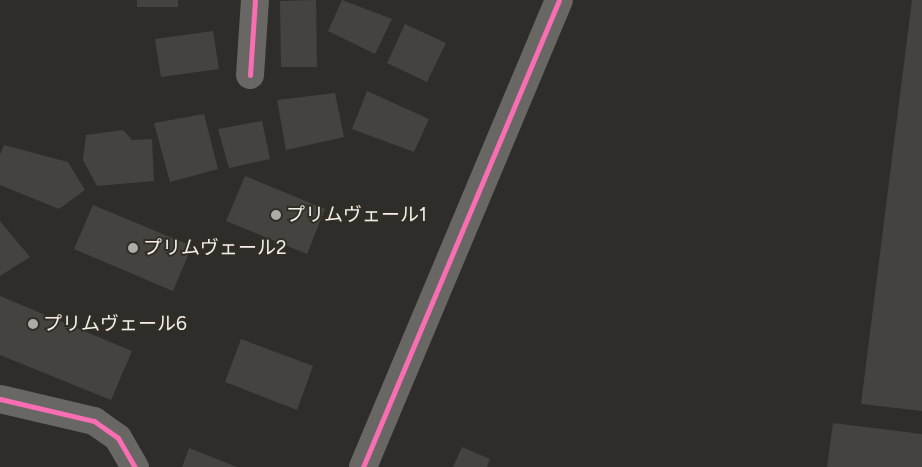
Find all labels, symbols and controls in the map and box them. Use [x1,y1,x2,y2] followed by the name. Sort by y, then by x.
[286,204,427,226] place label: プリムヴェール1
[270,209,282,221] marker: プリムヴェール1
[143,237,287,259] place label: プリムヴェール2
[127,242,139,254] marker: プリムヴェール2
[43,313,187,335] place label: プリムヴェール6
[27,318,39,330] marker: プリムヴェール6

